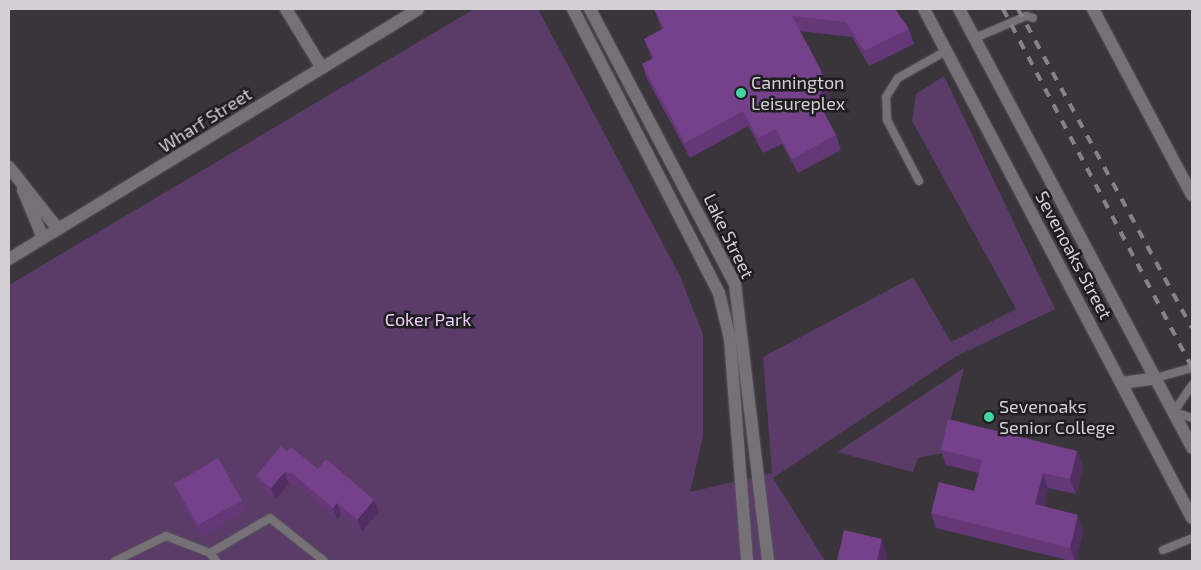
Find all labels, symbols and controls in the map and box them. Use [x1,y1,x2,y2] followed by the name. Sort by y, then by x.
[751,72,845,115] place label: Cannington Leisureplex
[155,83,255,157] street label: Wharf Street
[735,87,747,99] marker: Cannington Leisureplex
[1031,187,1117,323] street label: Sevenoaks Street
[699,190,759,282] street label: Lake Street
[384,308,472,330] park label: Coker Park
[999,396,1116,438] place label: Sevenoaks Senior College
[983,411,995,423] marker: Sevenoaks Senior College

